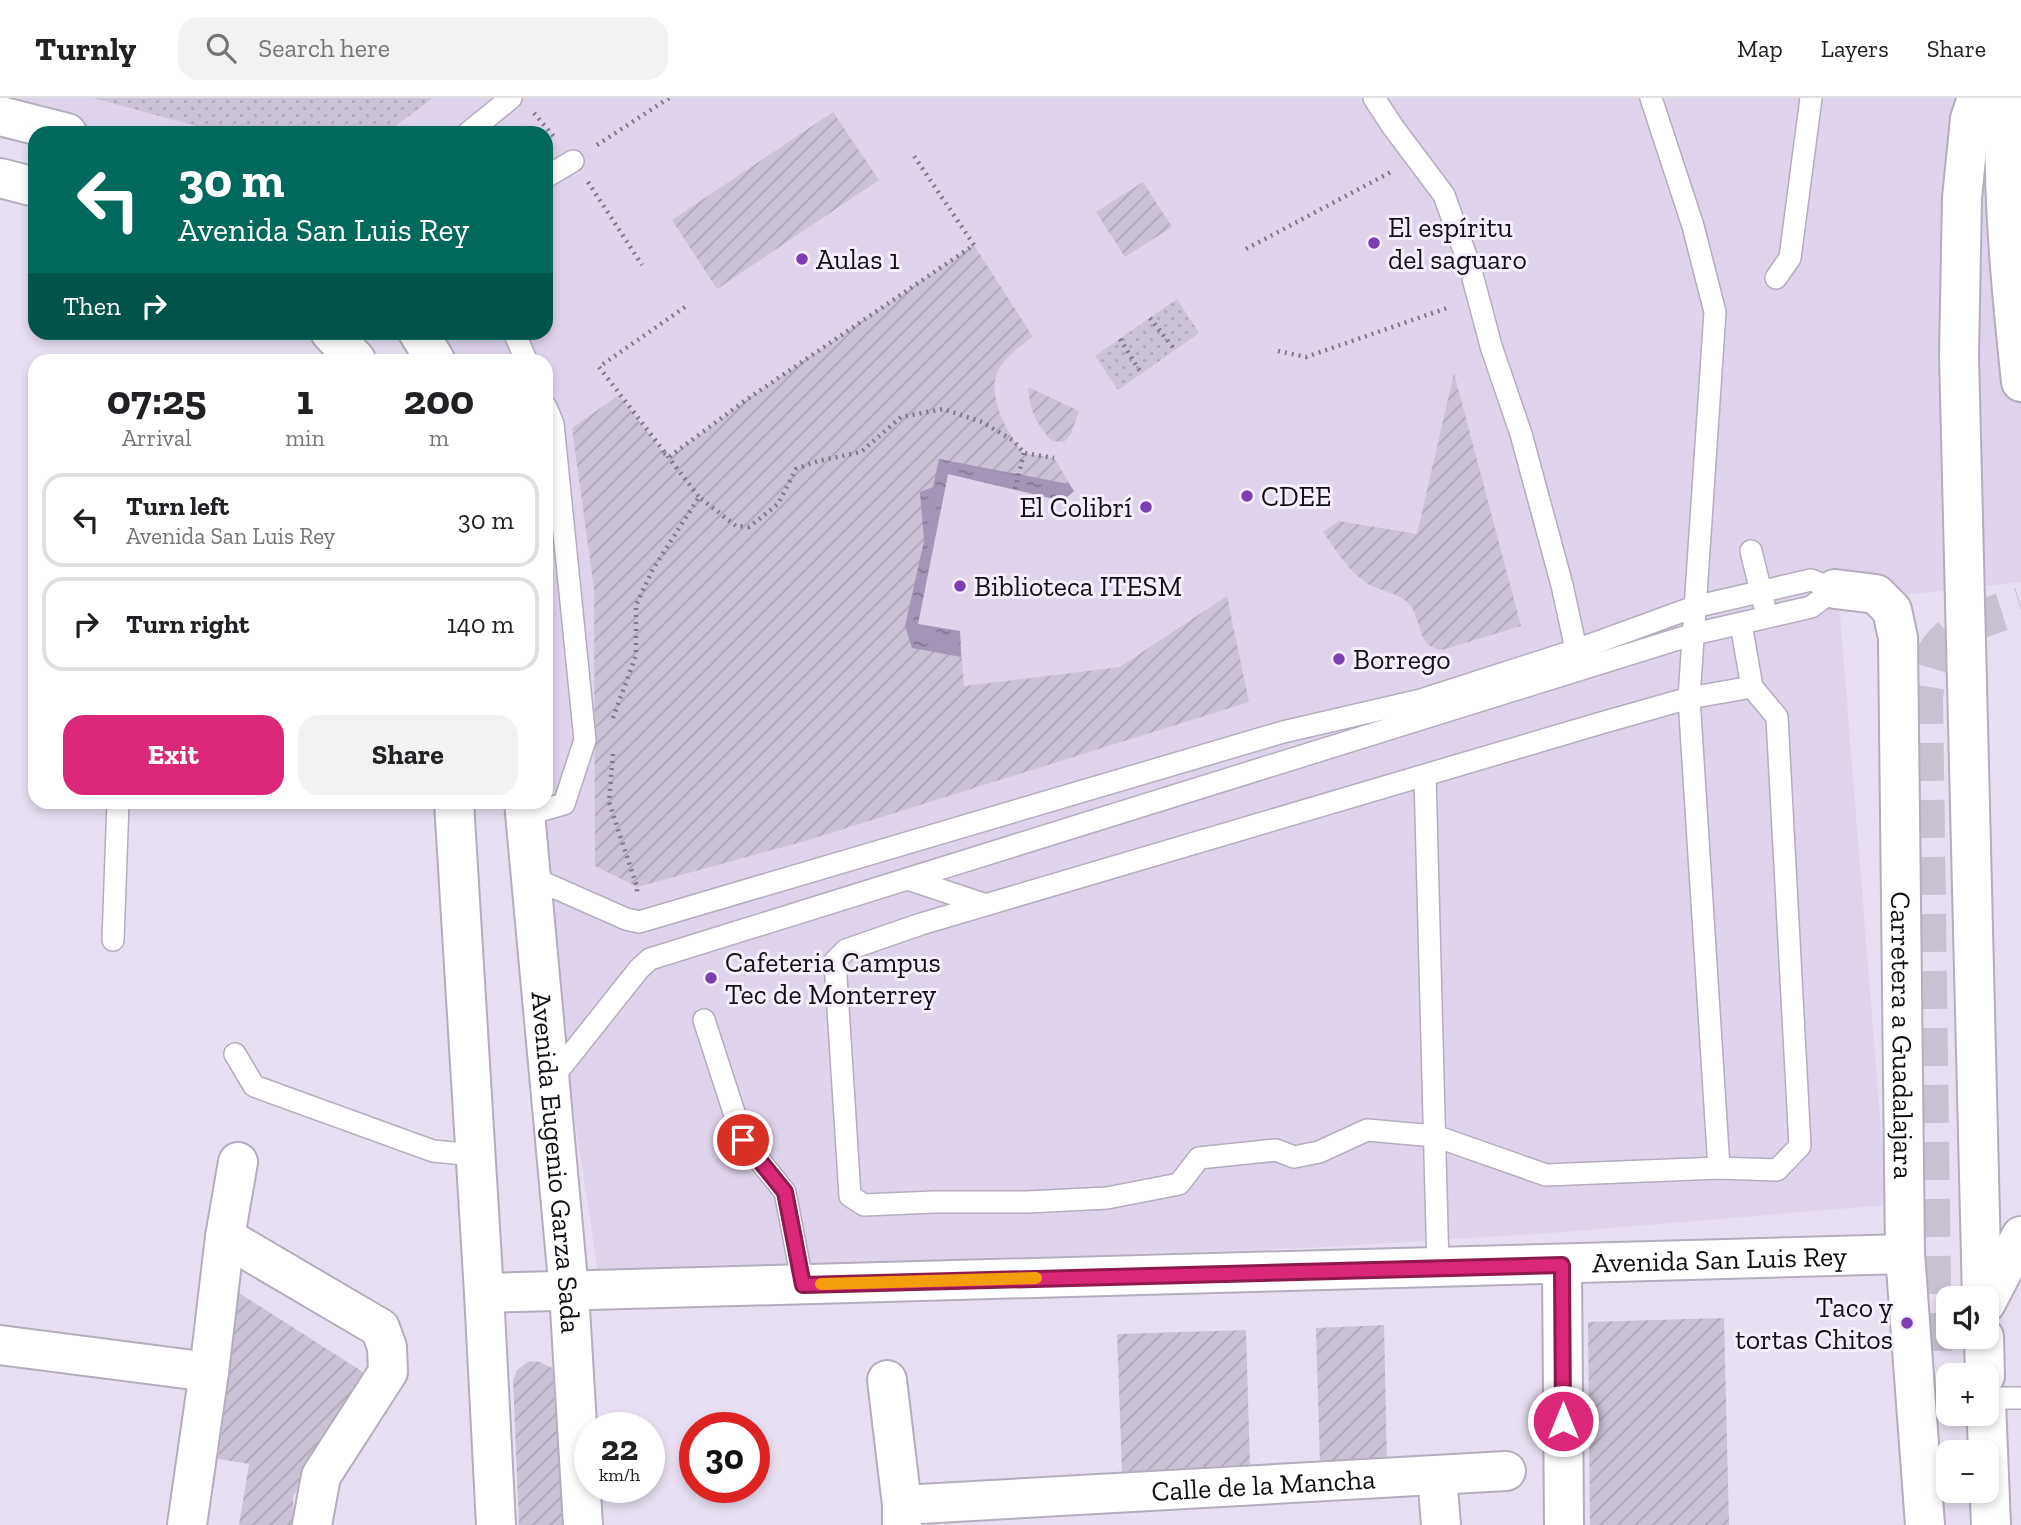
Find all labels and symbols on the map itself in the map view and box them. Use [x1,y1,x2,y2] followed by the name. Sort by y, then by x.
[1388,211,1527,276] place label: El espíritu del saguaro
[1366,235,1382,251] marker: El espíritu del saguaro
[816,243,900,276] place label: Aulas 1
[794,251,810,267] marker: Aulas 1
[1261,480,1331,513] place label: CDEE
[1239,488,1255,504] marker: CDEE
[1019,491,1132,524] place label: El Colibrí
[1138,499,1154,515] marker: El Colibrí
[974,570,1182,603] place label: Biblioteca ITESM
[952,578,968,594] marker: Biblioteca ITESM
[1353,643,1451,676] place label: Borrego
[1331,651,1347,667] marker: Borrego
[1884,891,1920,1180] street label: Carretera a Guadalajara
[725,946,941,1011] place label: Cafeteria Campus Tec de Monterrey
[703,970,719,986] marker: Cafeteria Campus Tec de Monterrey
[524,990,587,1335] street label: Avenida Eugenio Garza Sada
[713,1110,773,1170] pin
[1592,1240,1848,1280] street label: Avenida San Luis Rey
[1735,1291,1894,1356] place label: Taco y tortas Chitos
[1899,1315,1915,1331] marker: Taco y tortas Chitos
[1526,1384,1600,1458] position arrow
[679,1412,770,1503] speed limit sign: 30
[1150,1462,1377,1508] street label: Calle de la Mancha

